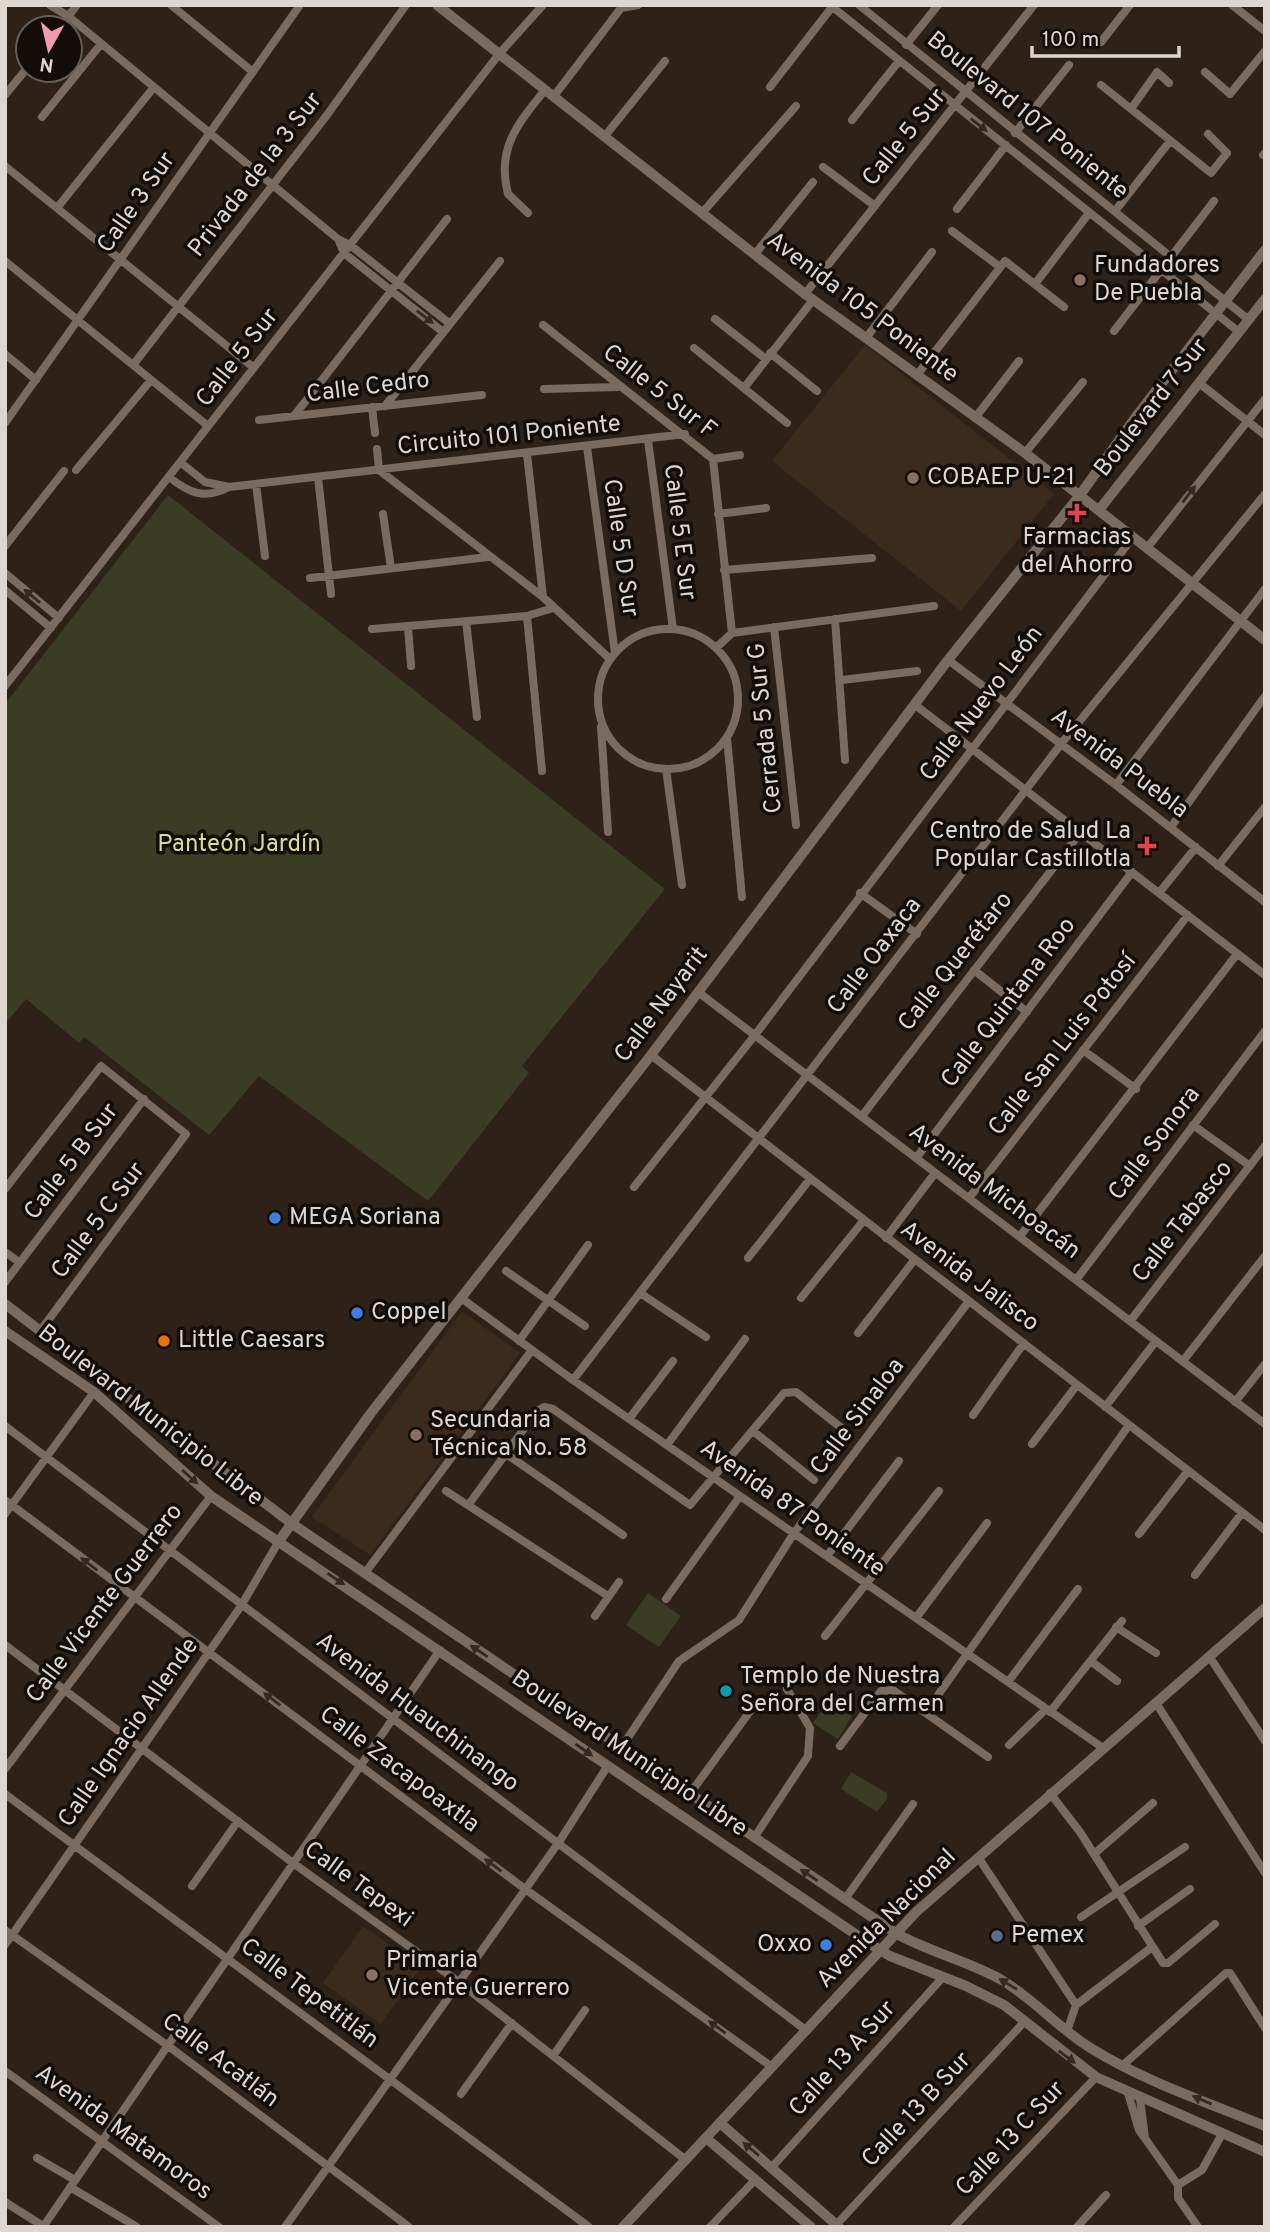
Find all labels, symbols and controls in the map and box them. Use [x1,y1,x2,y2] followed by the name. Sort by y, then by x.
[14,14,84,84] north arrow
[1032,14,1179,58] scale bar
[920,25,1134,207] street label: Boulevard 107 Poniente
[1042,27,1099,54] text: 100 m
[38,51,55,77] text: N
[856,83,954,193] street label: Calle 5 Sur
[182,87,330,263] street label: Privada de la 3 Sur
[970,117,988,131] one-way arrow
[91,147,183,259] street label: Calle 3 Sur
[760,226,964,390] street label: Avenida 105 Poniente
[1094,251,1220,309] place label: Fundadores De Puebla
[1072,272,1088,288] marker: Fundadores De Puebla
[190,303,286,413] street label: Calle 5 Sur
[416,310,434,325] one-way arrow
[1089,333,1215,483] street label: Boulevard 7 Sur
[596,338,722,446] street label: Calle 5 Sur F
[305,366,431,410] street label: Calle Cedro
[396,409,622,463] street label: Circuito 101 Poniente
[656,462,702,602] street label: Calle 5 E Sur
[927,463,1075,493] place label: COBAEP U-21
[905,470,921,486] marker: COBAEP U-21
[595,477,645,619] street label: Calle 5 D Sur
[1182,486,1197,504] one-way arrow
[1069,505,1085,521] marker: Farmacias del Ahorro
[1021,523,1133,581] place label: Farmacias del Ahorro
[23,588,41,603] one-way arrow
[914,620,1050,788] street label: Calle Nuevo León
[742,641,790,815] street label: Cerrada 5 Sur G
[1044,702,1194,826] street label: Avenida Puebla
[929,817,1131,875] place label: Centro de Salud La Popular Castillotla
[157,830,321,860] park label: Panteón Jardín
[1137,836,1157,856] marker: Centro de Salud La Popular Castillotla
[892,886,1020,1038] street label: Calle Querétaro
[821,892,929,1020] street label: Calle Oaxaca
[935,912,1083,1094] street label: Calle Quintana Roo
[609,941,715,1069] street label: Calle Nayarit
[982,946,1145,1142] street label: Calle San Luis Potosí
[1102,1081,1208,1207] street label: Calle Sonora
[18,1098,126,1226] street label: Calle 5 B Sur
[902,1117,1086,1267] street label: Avenida Michoacán
[1126,1155,1240,1289] street label: Calle Tabasco
[45,1157,153,1285] street label: Calle 5 C Sur
[289,1203,441,1233] place label: MEGA Soriana
[267,1210,283,1226] marker: MEGA Soriana
[893,1215,1045,1339] street label: Avenida Jalisco
[371,1298,447,1328] place label: Coppel
[349,1305,365,1321] marker: Coppel
[31,1319,269,1513] street label: Boulevard Municipio Libre
[178,1326,325,1356] place label: Little Caesars
[156,1333,172,1349] marker: Little Caesars
[804,1353,912,1481] street label: Calle Sinaloa
[430,1406,587,1464] place label: Secundaria Técnica No. 58
[408,1427,424,1443] marker: Secundaria Técnica No. 58
[693,1434,891,1584] street label: Avenida 87 Poniente
[181,1468,198,1484] one-way arrow
[20,1498,190,1710] street label: Calle Vicente Guerrero
[80,1557,98,1571] one-way arrow
[327,1572,345,1586] one-way arrow
[309,1627,525,1799] street label: Avenida Huauchinango
[52,1632,206,1834] street label: Calle Ignacio Allende
[469,1645,489,1658] one-way arrow
[740,1662,944,1720] place label: Templo de Nuestra Señora del Carmen
[505,1664,753,1844] street label: Boulevard Municipio Libre
[718,1683,734,1699] marker: Templo de Nuestra Señora del Carmen
[263,1692,281,1706] one-way arrow
[313,1700,485,1840] street label: Calle Zacapoaxtla
[575,1743,593,1757] one-way arrow
[297,1835,419,1935] street label: Calle Tepexi
[811,1843,963,1995] street label: Avenida Nacional
[484,1858,502,1872] one-way arrow
[800,1869,819,1882] one-way arrow
[1011,1921,1085,1951] place label: Pemex
[989,1928,1005,1944] marker: Pemex
[757,1930,812,1960] place label: Oxxo
[234,1932,384,2056] street label: Calle Tepetitlán
[818,1937,834,1953] marker: Oxxo
[386,1946,570,2004] place label: Primaria Vicente Guerrero
[364,1967,380,1983] marker: Primaria Vicente Guerrero
[998,1979,1018,1991] one-way arrow
[783,1995,903,2123] street label: Calle 13 A Sur
[155,2007,285,2115] street label: Calle Acatlán
[708,2020,726,2034] one-way arrow
[856,2046,978,2174] street label: Calle 13 B Sur
[1057,2049,1075,2064] one-way arrow
[29,2059,217,2207] street label: Avenida Matamoros
[950,2075,1072,2203] street label: Calle 13 C Sur
[1191,2094,1212,2105] one-way arrow
[742,2141,760,2157] one-way arrow

